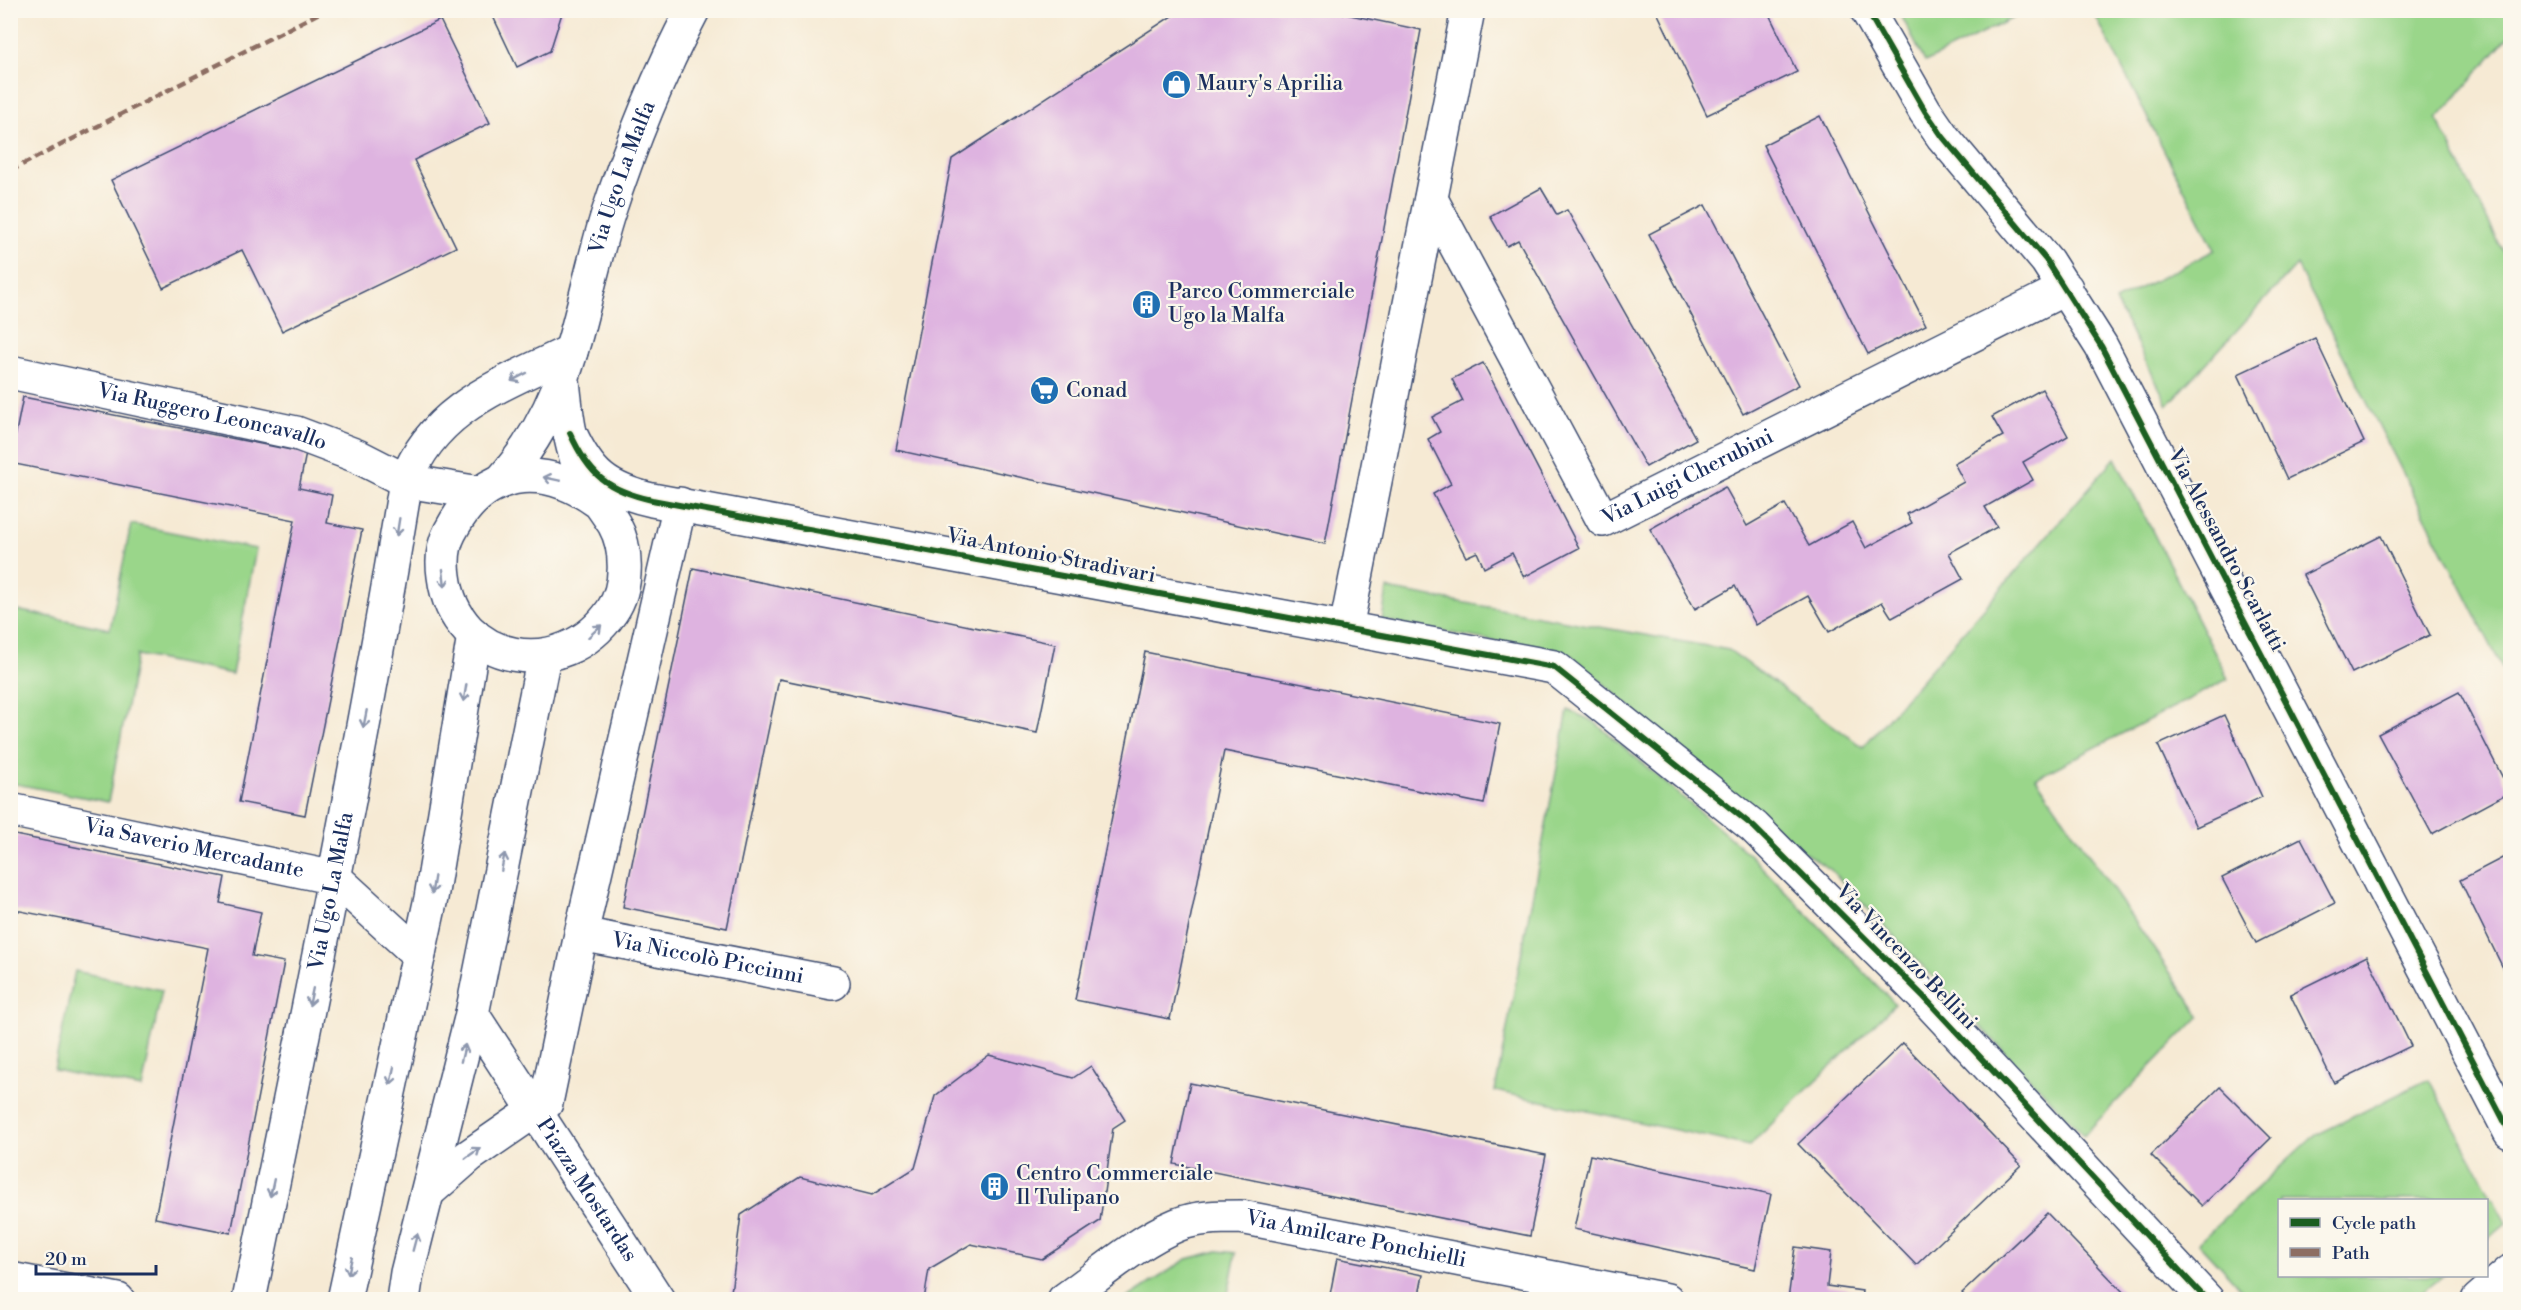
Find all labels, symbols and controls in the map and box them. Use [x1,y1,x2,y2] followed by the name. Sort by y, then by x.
[1160,68,1192,100] shop icon: Maury's Aprilia
[1197,71,1344,97] place label: Maury's Aprilia
[584,97,662,258] street label: Via Ugo La Malfa
[1168,279,1355,329] place label: Parco Commerciale Ugo la Malfa
[1131,288,1163,320] building icon: Parco Commerciale Ugo la Malfa
[510,371,528,383] one-way arrow
[1029,375,1061,407] supermarket icon: Conad
[94,378,330,456] street label: Via Ruggero Leoncavallo
[1066,378,1127,404] place label: Conad
[1597,424,1778,532] street label: Via Luigi Cherubini
[2161,443,2291,656] street label: Via Alessandro Scarlatti
[542,472,561,484] one-way arrow
[393,517,404,537] one-way arrow
[943,523,1158,589] street label: Via Antonio Stradivari
[439,568,450,587] one-way arrow
[587,624,602,638] one-way arrow
[459,682,470,702] one-way arrow
[359,709,370,729] one-way arrow
[303,810,360,973] street label: Via Ugo La Malfa
[81,813,306,884] street label: Via Saverio Mercadante
[498,853,509,873] one-way arrow
[428,875,439,895] one-way arrow
[1829,878,1982,1036] street label: Via Vincenzo Bellini
[608,927,806,990] street label: Via Niccolò Piccinni
[305,987,316,1006] one-way arrow
[457,1044,469,1063] one-way arrow
[386,1066,397,1085] one-way arrow
[530,1113,643,1267] street label: Piazza Mostardas
[465,1147,481,1159] one-way arrow
[1016,1161,1213,1211] place label: Centro Commerciale Il Tulipano
[979,1170,1011,1202] building icon: Centro Commerciale Il Tulipano
[266,1178,277,1198] one-way arrow
[2278,1199,2488,1277] legend
[1243,1205,1468,1274] street label: Via Amilcare Ponchielli
[2332,1212,2416,1235] text: Cycle path
[410,1233,422,1252] one-way arrow
[36,1238,156,1276] scale bar
[2332,1242,2370,1265] text: Path
[45,1248,87,1271] text: 20 m
[344,1256,355,1276] one-way arrow

